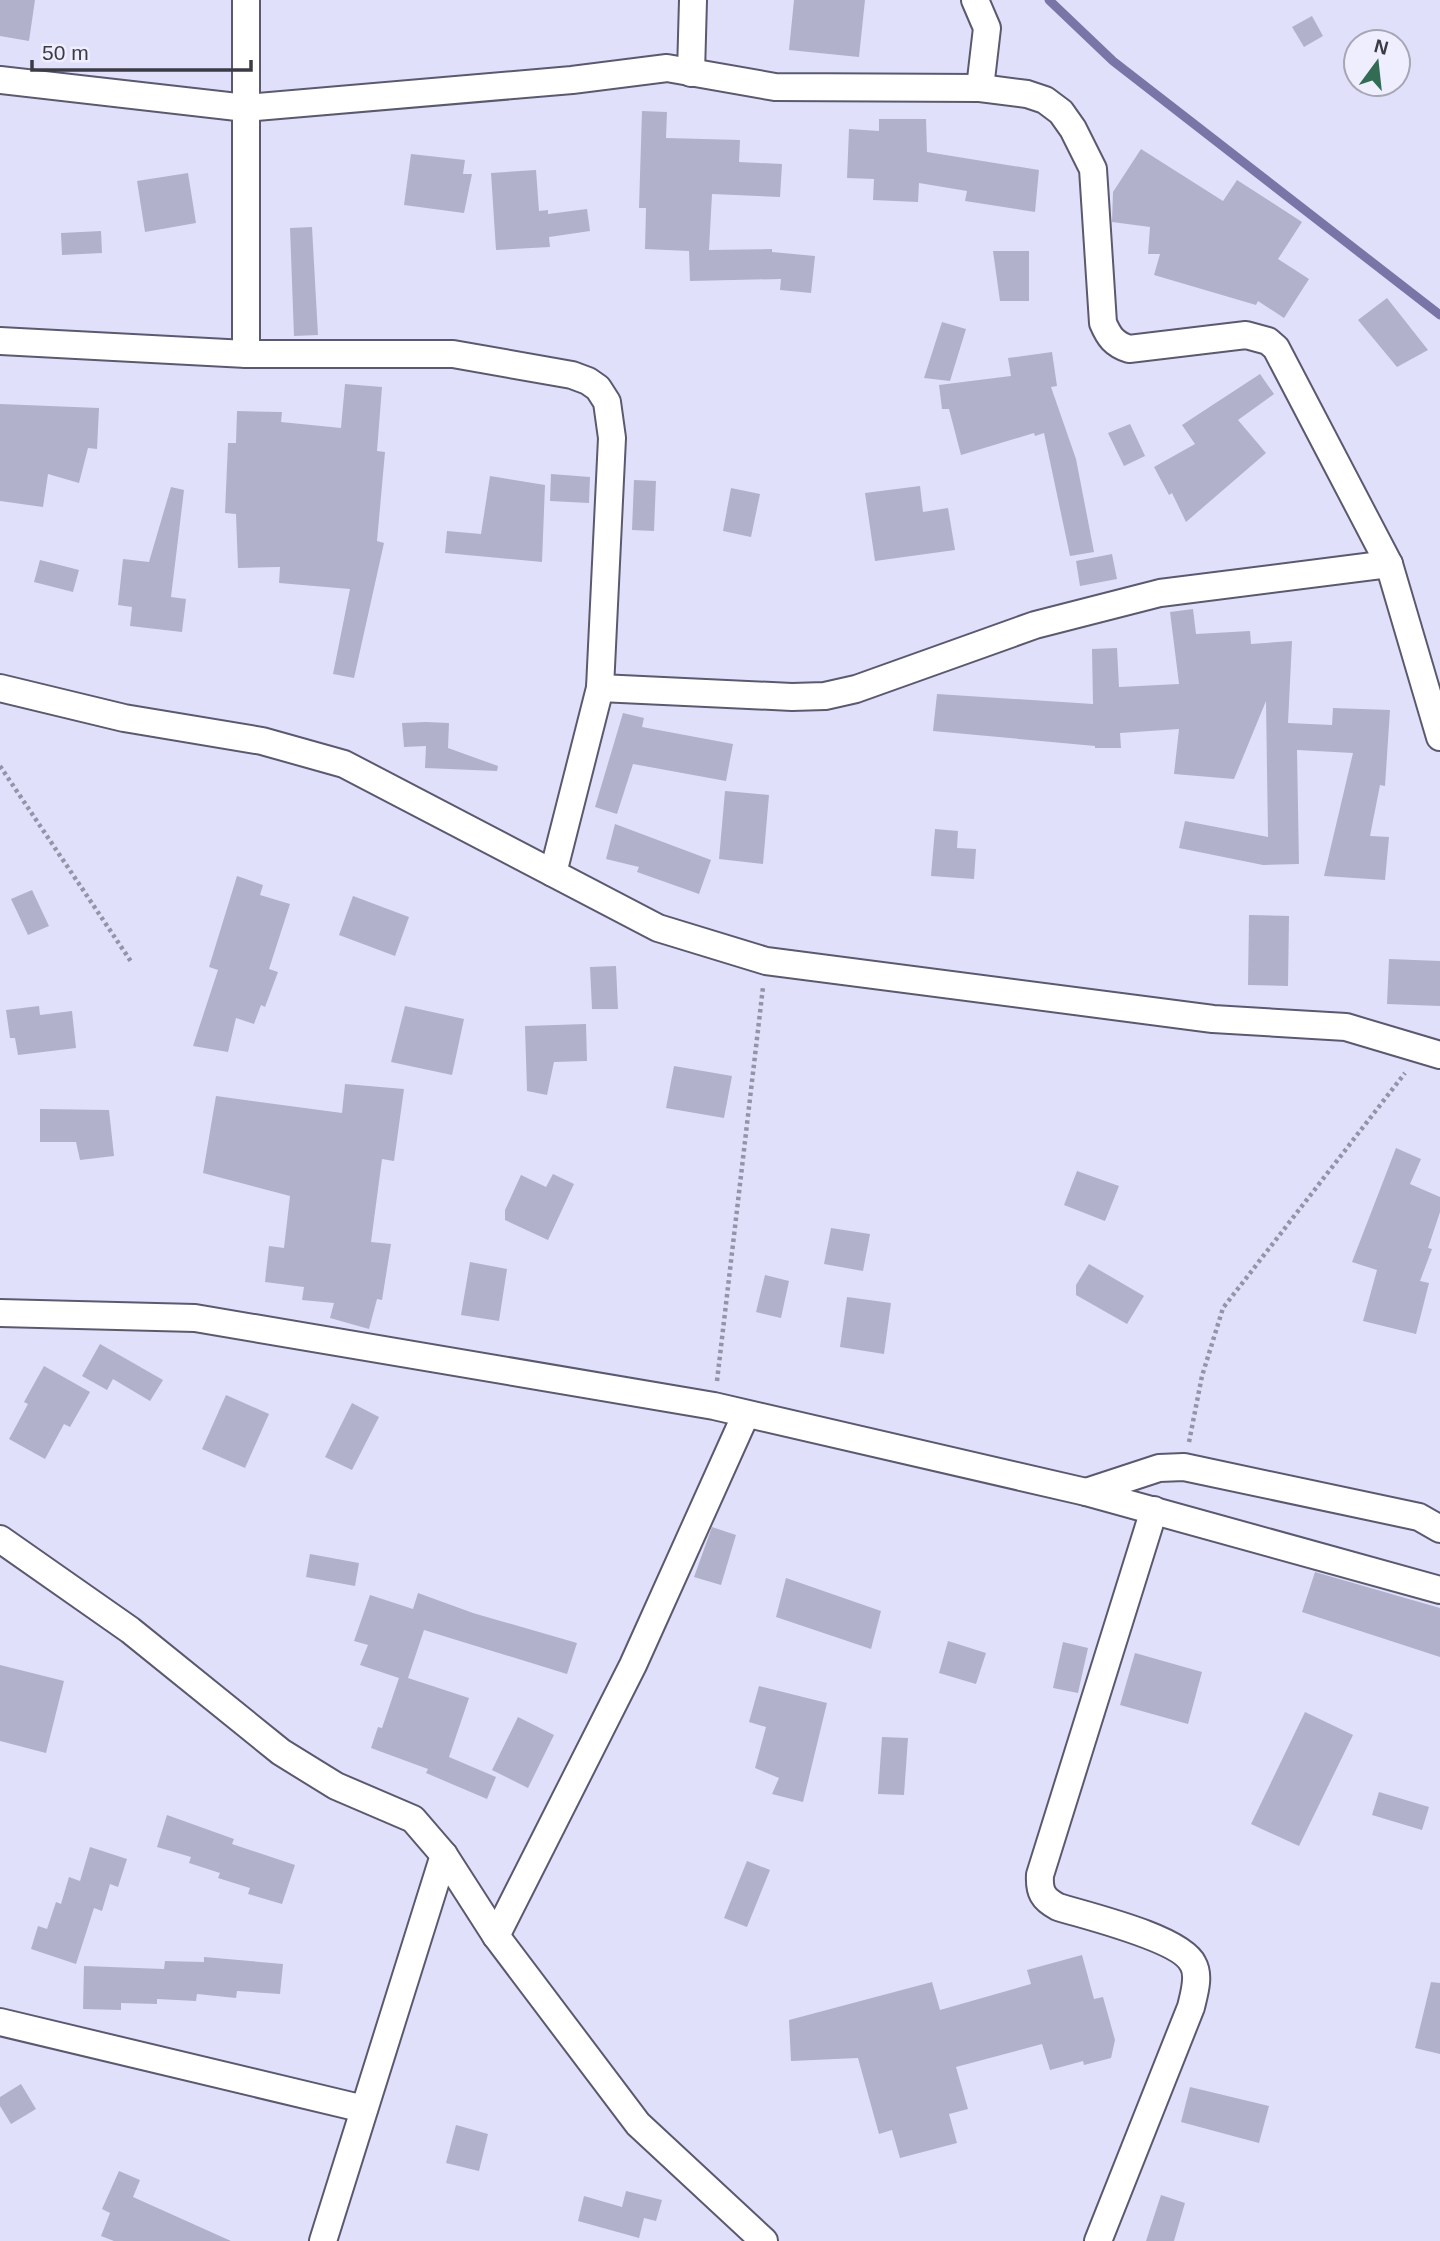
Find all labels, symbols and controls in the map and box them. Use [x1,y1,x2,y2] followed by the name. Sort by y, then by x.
[32,28,250,72] scale bar
[1342,28,1412,98] north arrow
[1372,35,1391,59] text: N
[42,41,89,64] text: 50 m

